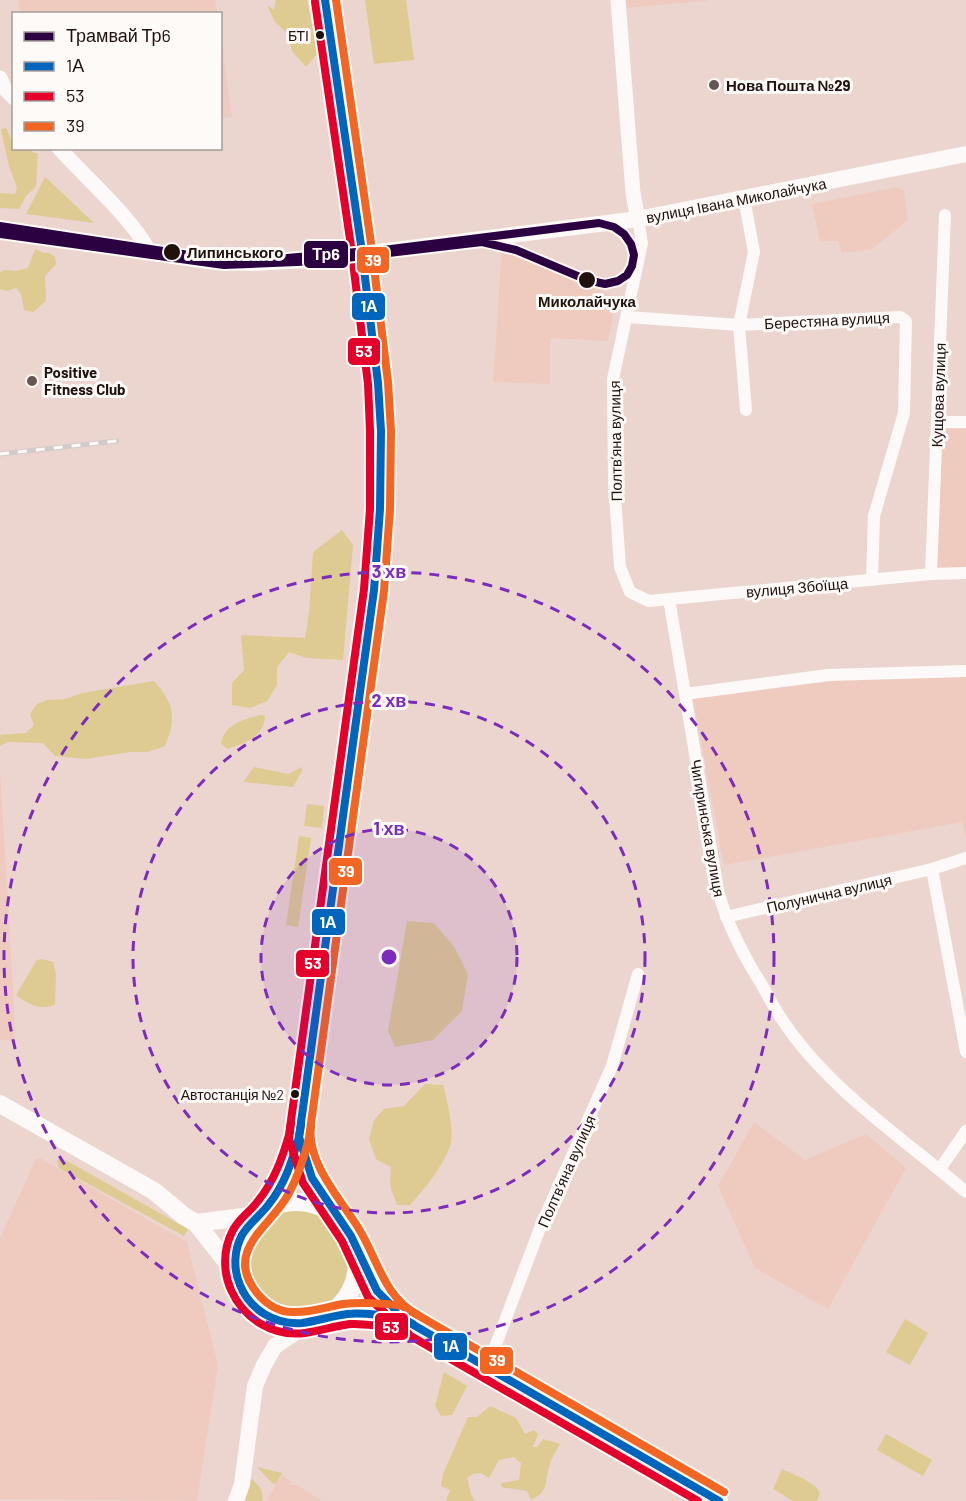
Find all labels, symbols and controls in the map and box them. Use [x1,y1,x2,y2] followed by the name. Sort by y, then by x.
[12,12,222,150] legend
[66,24,171,46] text: Трамвай Тр6
[288,27,309,44] place label: БТІ
[314,29,326,41] marker: БТІ
[66,54,84,76] text: 1А
[726,76,851,94] place label: Нова Пошта №29
[707,78,721,92] marker: Нова Пошта №29
[66,84,85,106] text: 53
[66,114,85,136] text: 39
[644,174,828,226] street label: вулиця Івана Миколайчука
[303,240,349,269] line badge: Тр6
[162,242,182,262] marker: Липинського
[187,243,283,261] place label: Липинського
[312,244,340,263] text: Тр6
[356,246,390,274] line badge: 39
[364,250,382,269] text: 39
[577,270,597,290] marker: Миколайчука
[351,292,386,321] line badge: 1А
[538,292,637,310] place label: Миколайчука
[360,296,378,315] text: 1А
[764,308,890,332] street label: Берестяна вулиця
[347,337,381,366] line badge: 53
[355,341,373,360] text: 53
[927,342,949,448] street label: Кущова вулиця
[44,363,126,398] place label: Positive Fitness Club
[25,374,39,388] marker: Positive Fitness Club
[605,380,625,502] street label: Полтвʼяна вулиця
[372,560,406,582] text: 3 хв
[745,574,849,600] street label: вулиця Збоїща
[372,689,406,711] text: 2 хв
[687,758,729,898] street label: Чигиринська вулиця
[373,817,405,839] text: 1 хв
[328,857,363,886] line badge: 39
[337,861,355,880] text: 39
[765,870,893,916] street label: Полунична вулиця
[311,908,346,936] line badge: 1А
[319,912,337,931] text: 1А
[379,947,399,967] centre of rings
[295,949,330,978] line badge: 53
[304,953,322,972] text: 53
[181,1086,284,1103] place label: Автостанція №2
[289,1088,301,1100] marker: Автостанція №2
[533,1112,599,1230] street label: Полтвʼяна вулиця
[374,1312,409,1341] line badge: 53
[382,1317,400,1336] text: 53
[433,1332,468,1361] line badge: 1А
[442,1336,460,1355] text: 1А
[479,1346,514,1375] line badge: 39
[488,1350,506,1369] text: 39

